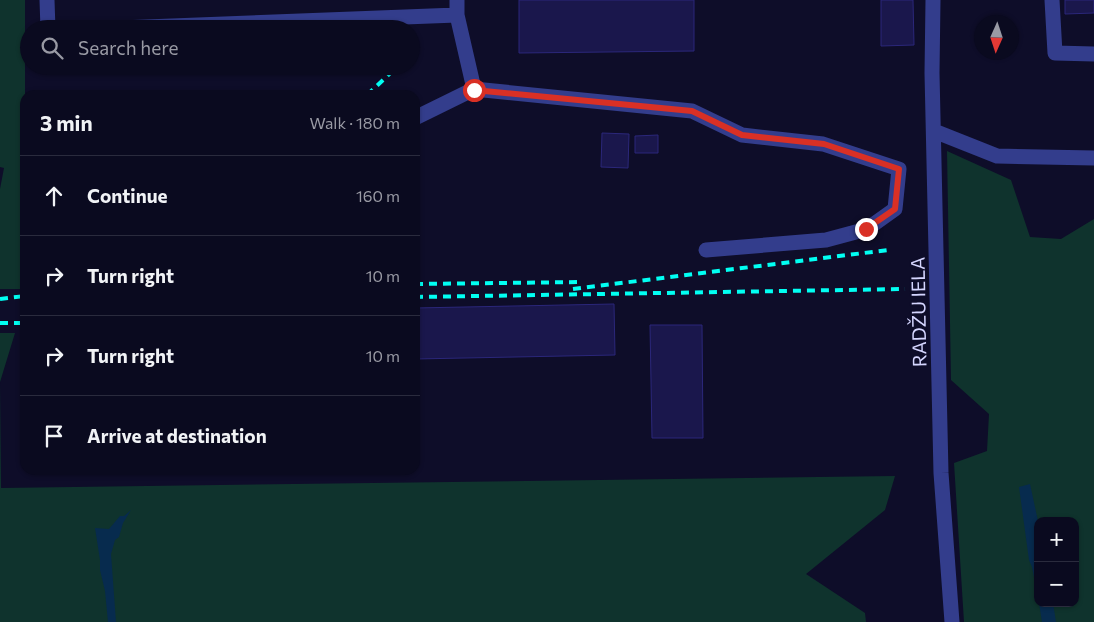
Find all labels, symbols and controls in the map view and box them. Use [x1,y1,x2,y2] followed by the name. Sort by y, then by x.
[974,15,1019,60] north arrow
[20,20,420,75] search box
[38,34,66,62] icon: search
[78,36,178,59] text: Search here
[463,79,486,102] route start
[40,110,93,135] text: 3 min
[310,113,400,132] text: Walk · 180 m
[40,182,68,210] icon: ahead
[87,184,167,207] text: Continue
[356,186,400,205] text: 160 m
[855,218,878,241] route end
[906,257,930,367] street label: RADŽU IELA
[40,262,68,290] icon: right
[87,264,174,287] text: Turn right
[366,266,400,285] text: 10 m
[40,342,68,370] icon: right
[87,344,174,367] text: Turn right
[366,346,400,365] text: 10 m
[40,422,68,450] icon: arrive
[87,424,267,447] text: Arrive at destination
[1034,517,1079,607] map controls
[1034,517,1079,562] button: +
[1034,562,1079,607] button: −

